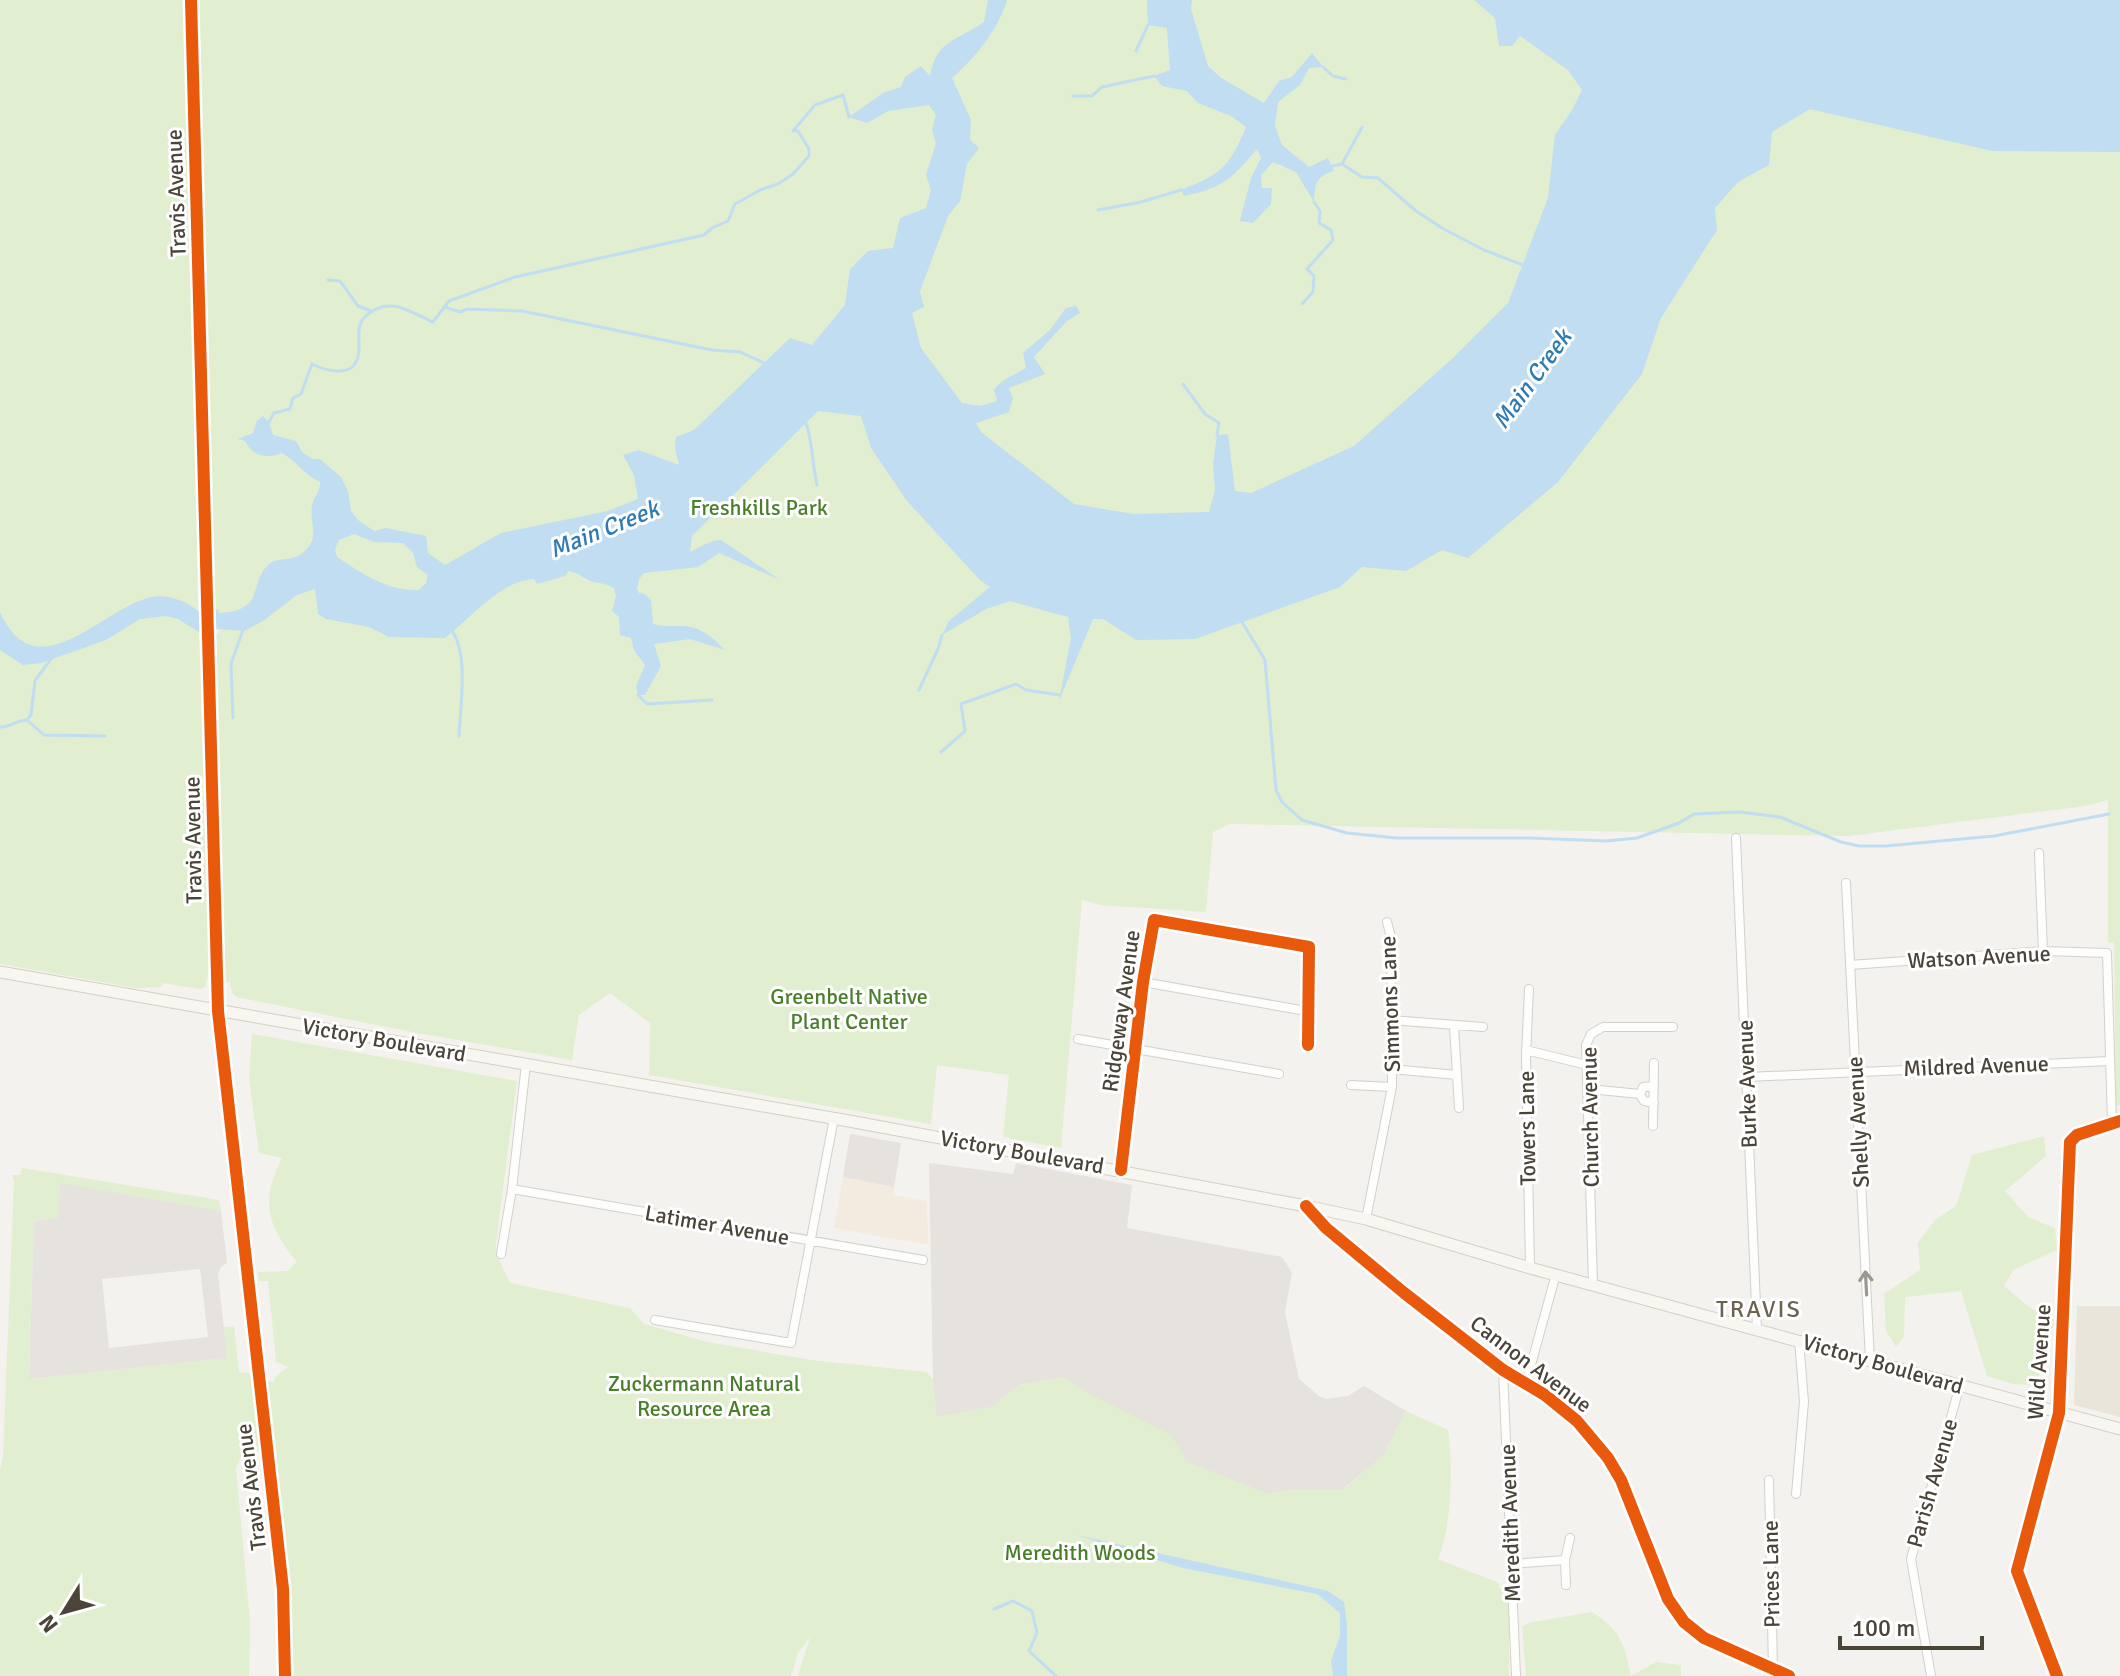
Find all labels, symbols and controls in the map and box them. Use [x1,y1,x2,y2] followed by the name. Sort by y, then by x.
[160,129,192,257] street label: Travis Avenue
[1486,322,1579,435] water label: Main Creek
[545,493,665,565] water label: Main Creek
[690,494,828,521] park label: Freshkills Park
[178,776,208,904] street label: Travis Avenue
[1096,928,1146,1094] street label: Ridgeway Avenue
[1374,935,1406,1073] street label: Simmons Lane
[1907,940,2051,974] street label: Watson Avenue
[770,983,928,1035] park label: Greenbelt Native Plant Center
[300,1012,468,1068] street label: Victory Boulevard
[1731,1019,1763,1149] street label: Burke Avenue
[1575,1046,1605,1188] street label: Church Avenue
[1903,1050,2049,1082] street label: Mildred Avenue
[1841,1056,1875,1188] street label: Shelly Avenue
[1513,1070,1541,1186] street label: Towers Lane
[938,1124,1106,1180] street label: Victory Boulevard
[643,1199,791,1251] street label: Latimer Avenue
[1858,1270,1873,1297] one-way arrow
[1716,1294,1802,1324] district label: TRAVIS
[2021,1303,2057,1421] street label: Wild Avenue
[1465,1309,1597,1419] street label: Cannon Avenue
[1799,1328,1967,1400] street label: Victory Boulevard
[608,1370,800,1422] park label: Zuckermann Natural Resource Area
[1901,1415,1963,1551] street label: Parish Avenue
[230,1422,272,1552] street label: Travis Avenue
[1494,1443,1526,1603] street label: Meredith Avenue
[1757,1520,1785,1628] street label: Prices Lane
[1004,1539,1156,1566] park label: Meredith Woods
[24,1572,104,1652] north arrow
[1840,1600,1982,1650] scale bar
[33,1609,64,1638] text: N
[1852,1613,1915,1643] text: 100 m

